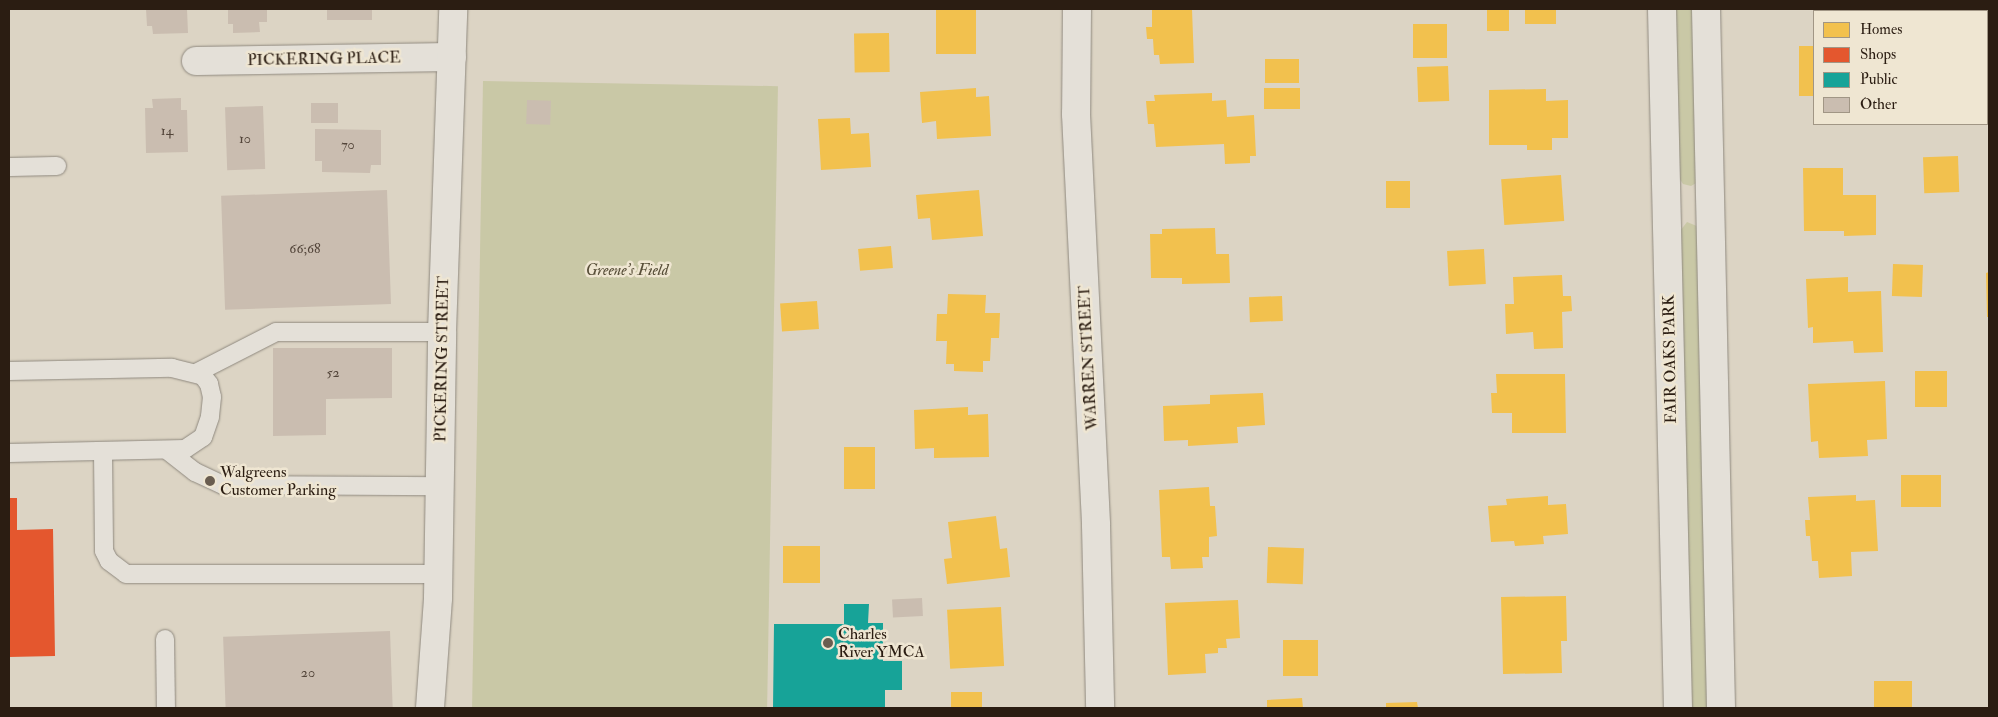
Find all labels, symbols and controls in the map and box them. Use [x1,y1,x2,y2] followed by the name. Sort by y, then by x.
[1813,10,1988,125] legend
[1860,20,1902,39] text: Homes
[1860,45,1896,64] text: Shops
[247,48,401,70] street label: PICKERING PLACE
[1860,70,1898,89] text: Public
[1860,95,1897,114] text: Other
[161,123,173,139] house number: 14
[239,131,251,147] house number: 10
[341,137,355,153] house number: 70
[289,241,321,257] house number: 66;68
[586,260,668,280] park label: Greene's Field
[431,276,453,442] street label: PICKERING STREET
[1075,285,1101,431] street label: WARREN STREET
[1659,294,1681,424] street label: FAIR OAKS PARK
[326,365,340,381] house number: 52
[220,462,336,500] place label: Walgreens Customer Parking
[204,475,216,487] marker: Walgreens Customer Parking
[838,624,925,662] place label: Charles River YMCA
[822,637,834,649] marker: Charles River YMCA
[301,665,315,681] house number: 20

